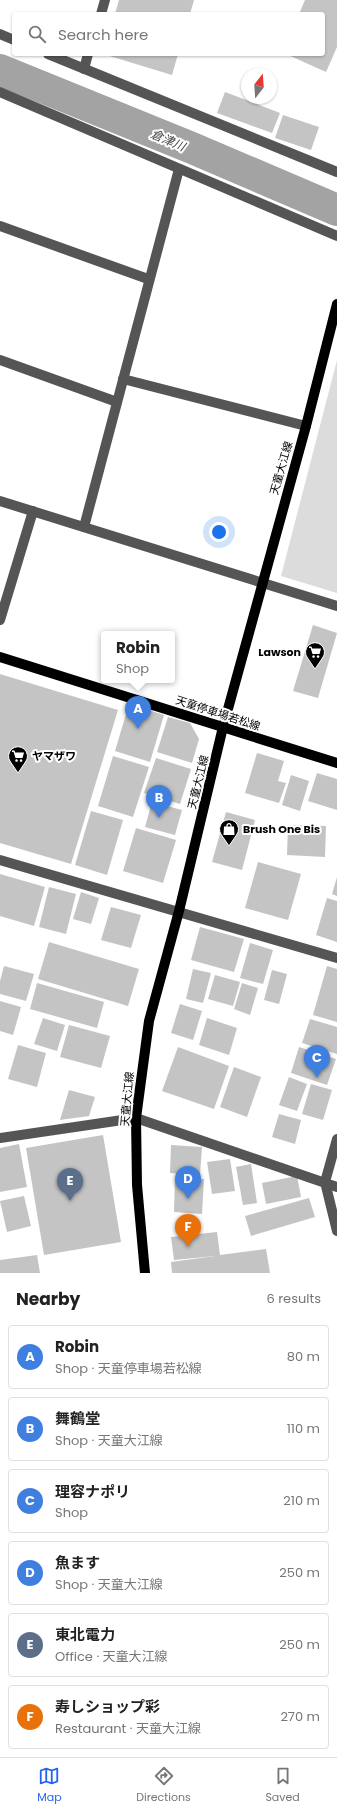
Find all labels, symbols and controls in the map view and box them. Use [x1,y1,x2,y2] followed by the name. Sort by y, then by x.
[12,12,325,56] search box
[26,23,48,45] icon: search
[58,24,148,45] text: Search here
[241,68,277,104] north arrow
[148,125,190,156] water label: 倉津川
[266,439,296,497] street label: 天童大江線
[209,522,229,542] your location
[101,631,175,683] popup
[116,637,160,658] text: Robin
[304,641,326,669] supermarket icon: Lawson
[258,644,301,660] place label: Lawson
[116,659,149,678] text: Shop
[174,692,262,734] street label: 天童停車場若松線
[125,696,151,729] pin: A
[7,745,29,773] supermarket icon: ヤマザワ
[32,748,76,764] place label: ヤマザワ
[184,753,212,811] street label: 天童大江線
[146,785,172,818] pin: B
[218,818,240,846] shop icon: Brush One Bis
[243,821,320,837] place label: Brush One Bis
[304,1045,330,1078] pin: C
[117,1071,137,1127] street label: 天童大江線
[175,1166,201,1199] pin: D
[57,1168,83,1201] pin: E
[175,1214,201,1247] pin: F
[16,1287,80,1311] text: Nearby
[267,1289,321,1308] text: 6 results
[55,1336,99,1357] text: Robin
[25,1347,35,1366] text: A
[287,1347,320,1366] text: 80 m
[55,1359,202,1378] text: Shop · 天童停車場若松線
[55,1408,100,1429] text: 舞鶴堂
[26,1419,34,1438] text: B
[287,1419,320,1438] text: 110 m
[55,1431,163,1450] text: Shop · 天童大江線
[55,1481,130,1502] text: 理容ナポリ
[25,1491,35,1510] text: C
[283,1491,320,1510] text: 210 m
[55,1503,88,1522] text: Shop
[55,1552,100,1573] text: 魚ます
[25,1563,35,1582] text: D
[279,1563,320,1582] text: 250 m
[55,1575,163,1594] text: Shop · 天童大江線
[55,1624,115,1645] text: 東北電力
[26,1635,34,1654] text: E
[279,1635,320,1654] text: 250 m
[55,1647,168,1666] text: Office · 天童大江線
[55,1696,160,1717] text: 寿しショップ彩
[26,1707,34,1726] text: F
[280,1707,320,1726] text: 270 m
[55,1719,201,1738] text: Restaurant · 天童大江線
[37,1765,62,1806] tab: Map
[136,1765,191,1806] tab: Directions
[265,1765,300,1806] tab: Saved

